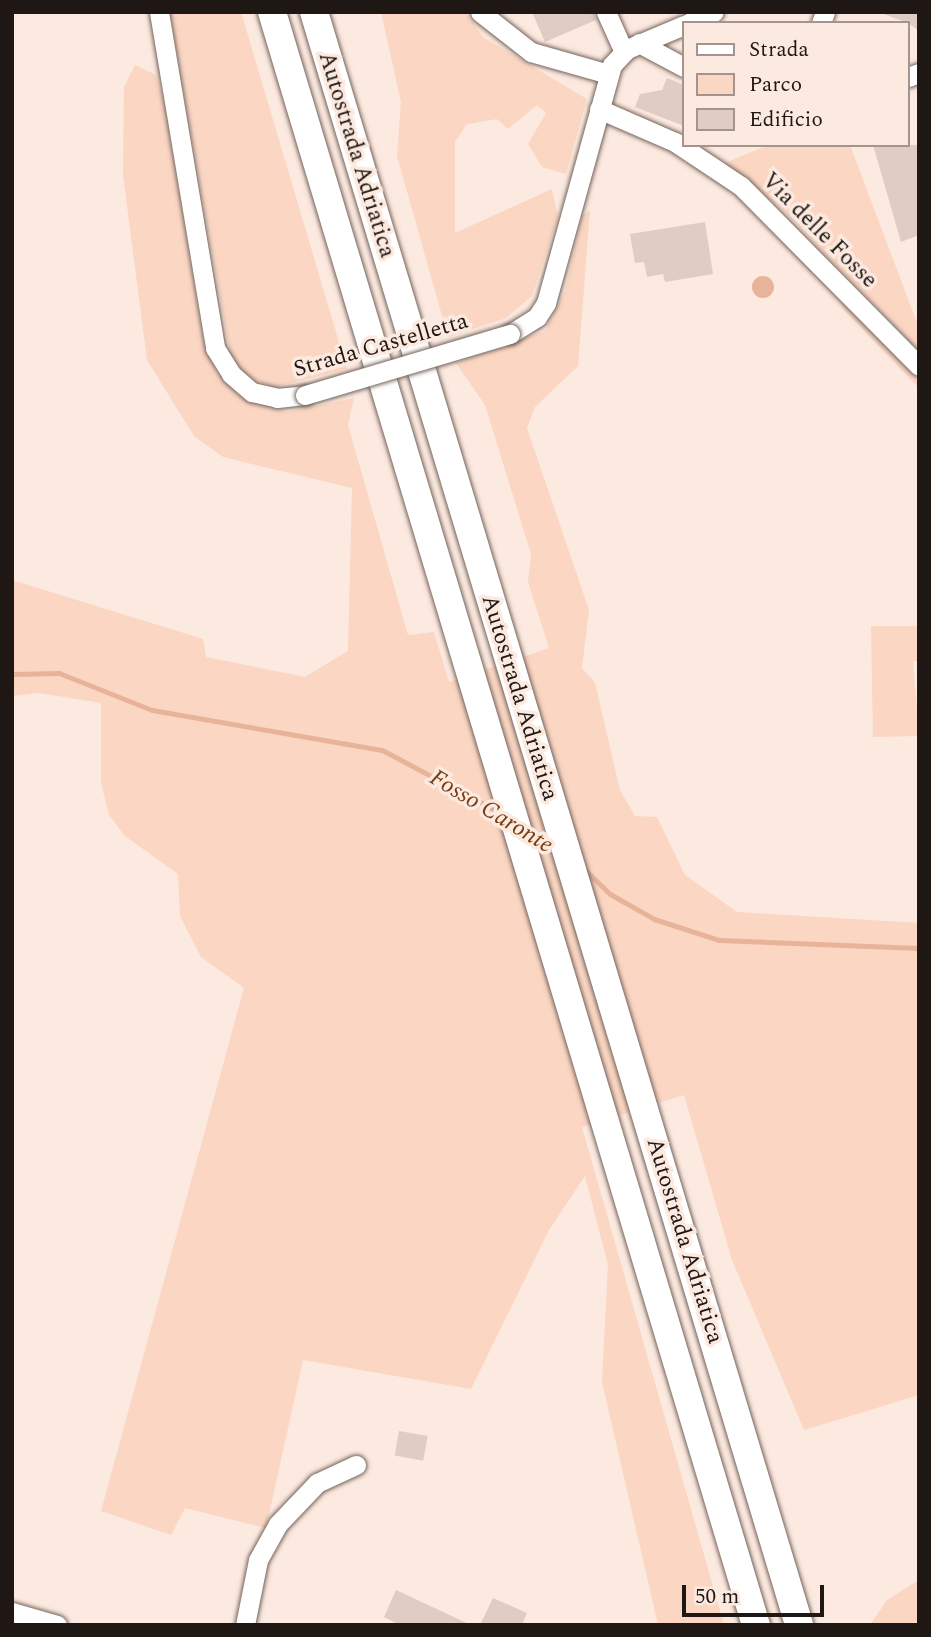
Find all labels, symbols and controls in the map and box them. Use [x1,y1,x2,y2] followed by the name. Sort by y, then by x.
[682,21,910,147] legend
[749,34,809,66] text: Strada
[312,49,400,261] street label: Autostrada Adriatica
[749,69,802,101] text: Parco
[749,104,823,136] text: Edificio
[755,167,883,295] street label: Via delle Fosse
[290,308,472,384] street label: Strada Castelletta
[475,592,563,804] street label: Autostrada Adriatica
[424,764,558,860] water label: Fosso Caronte
[640,1135,728,1347] street label: Autostrada Adriatica
[686,1570,828,1614] scale bar
[695,1581,739,1613] text: 50 m

